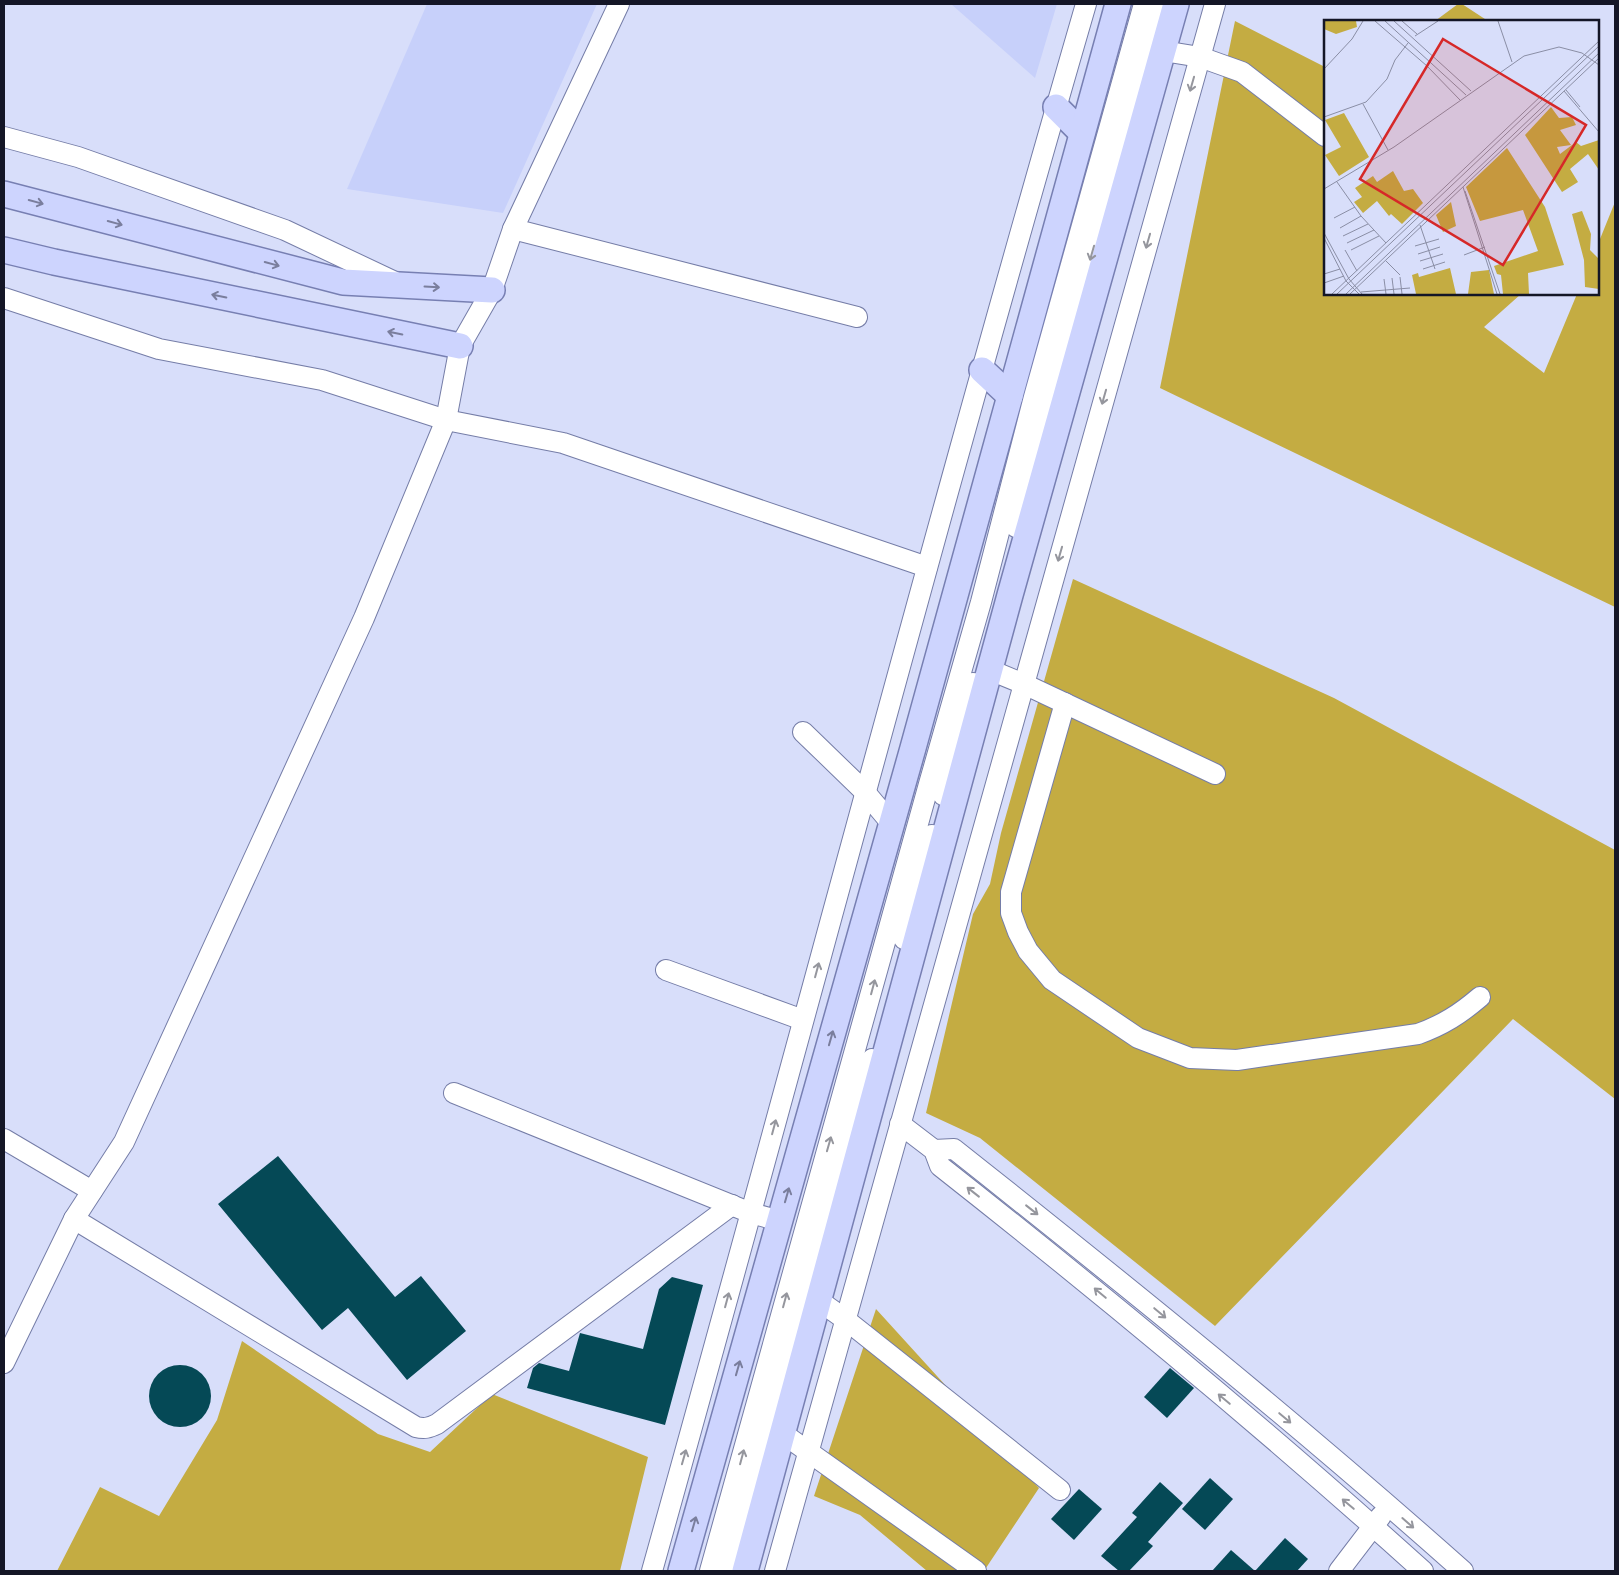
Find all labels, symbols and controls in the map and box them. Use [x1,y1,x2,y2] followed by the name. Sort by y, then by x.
[1324,20,1599,295] inset map
[1187,76,1196,92] one-way arrow
[27,198,43,207] one-way arrow
[106,219,122,228] one-way arrow
[1143,232,1152,248] one-way arrow
[1086,245,1096,261] one-way arrow
[264,259,280,269] one-way arrow
[424,283,440,292] one-way arrow
[212,291,228,300] one-way arrow
[388,328,404,337] one-way arrow
[1099,389,1109,405] one-way arrow
[1055,545,1065,561] one-way arrow
[813,962,822,978] one-way arrow
[869,980,878,996] one-way arrow
[827,1031,837,1047] one-way arrow
[770,1119,780,1135] one-way arrow
[824,1136,834,1152] one-way arrow
[967,1186,980,1197] one-way arrow
[783,1187,792,1203] one-way arrow
[1025,1205,1038,1216] one-way arrow
[1094,1288,1107,1299] one-way arrow
[722,1293,732,1309] one-way arrow
[781,1293,790,1309] one-way arrow
[1153,1308,1166,1319] one-way arrow
[734,1360,743,1376] one-way arrow
[1217,1393,1230,1404] one-way arrow
[1278,1412,1291,1423] one-way arrow
[679,1449,689,1465] one-way arrow
[737,1449,747,1465] one-way arrow
[1341,1498,1354,1510] one-way arrow
[690,1517,699,1533] one-way arrow
[1401,1518,1414,1529] one-way arrow

